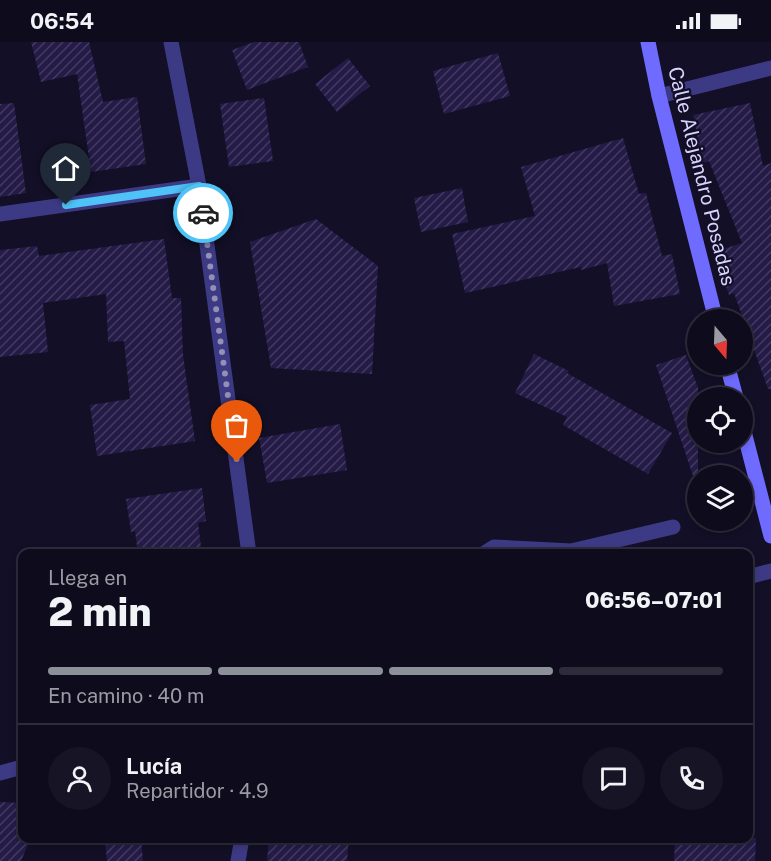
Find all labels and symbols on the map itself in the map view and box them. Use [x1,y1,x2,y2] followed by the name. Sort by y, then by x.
[663,64,741,288] street label: Calle Alejandro Posadas
[40,143,91,205] pin
[173,183,233,243] courier
[687,309,753,375] north arrow
[211,400,262,462] pin

